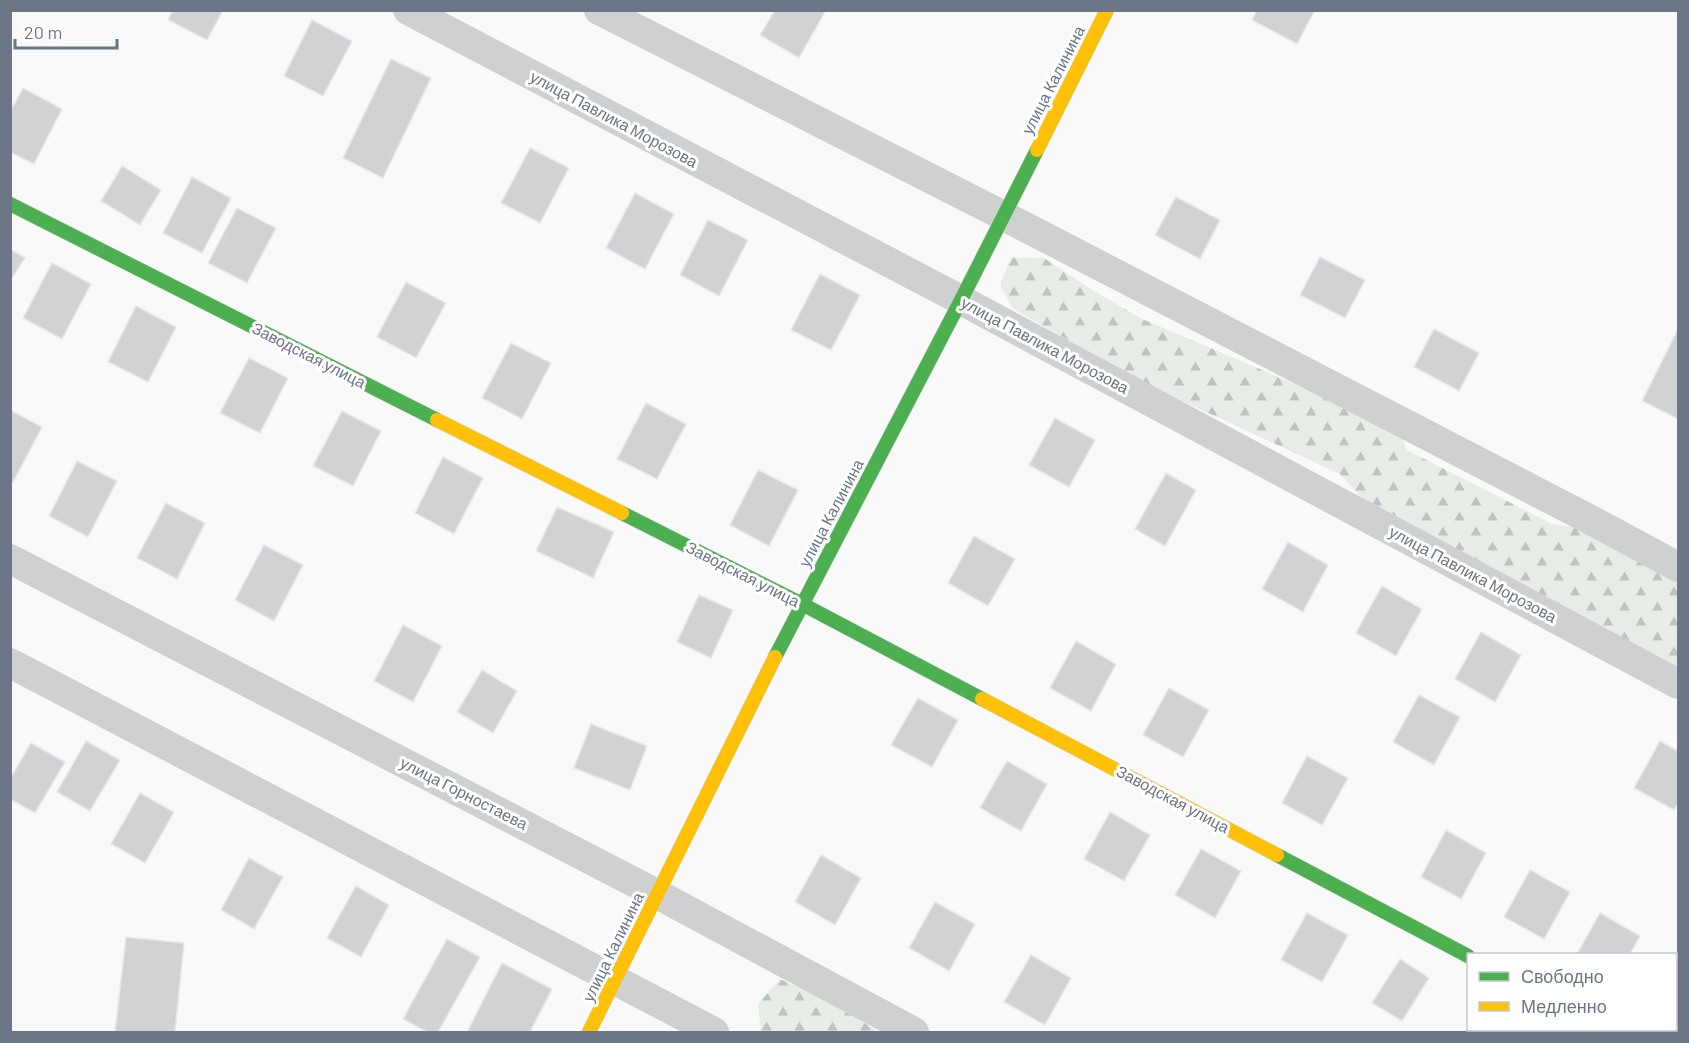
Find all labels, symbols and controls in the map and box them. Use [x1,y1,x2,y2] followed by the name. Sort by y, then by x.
[15,12,117,50] scale bar
[24,21,62,43] text: 20 m
[1017,22,1088,137] street label: улица Калинина
[527,66,701,171] street label: улица Павлика Морозова
[958,292,1132,397] street label: улица Павлика Морозова
[249,318,369,391] street label: Заводская улица
[794,456,867,570] street label: улица Калинина
[1386,521,1560,626] street label: улица Павлика Морозова
[683,537,803,610] street label: Заводская улица
[397,752,531,833] street label: улица Горностаева
[1114,761,1233,836] street label: Заводская улица
[578,889,647,1005] street label: улица Калинина
[1467,953,1677,1031] legend
[1521,965,1604,987] text: Свободно
[1521,995,1607,1017] text: Медленно

